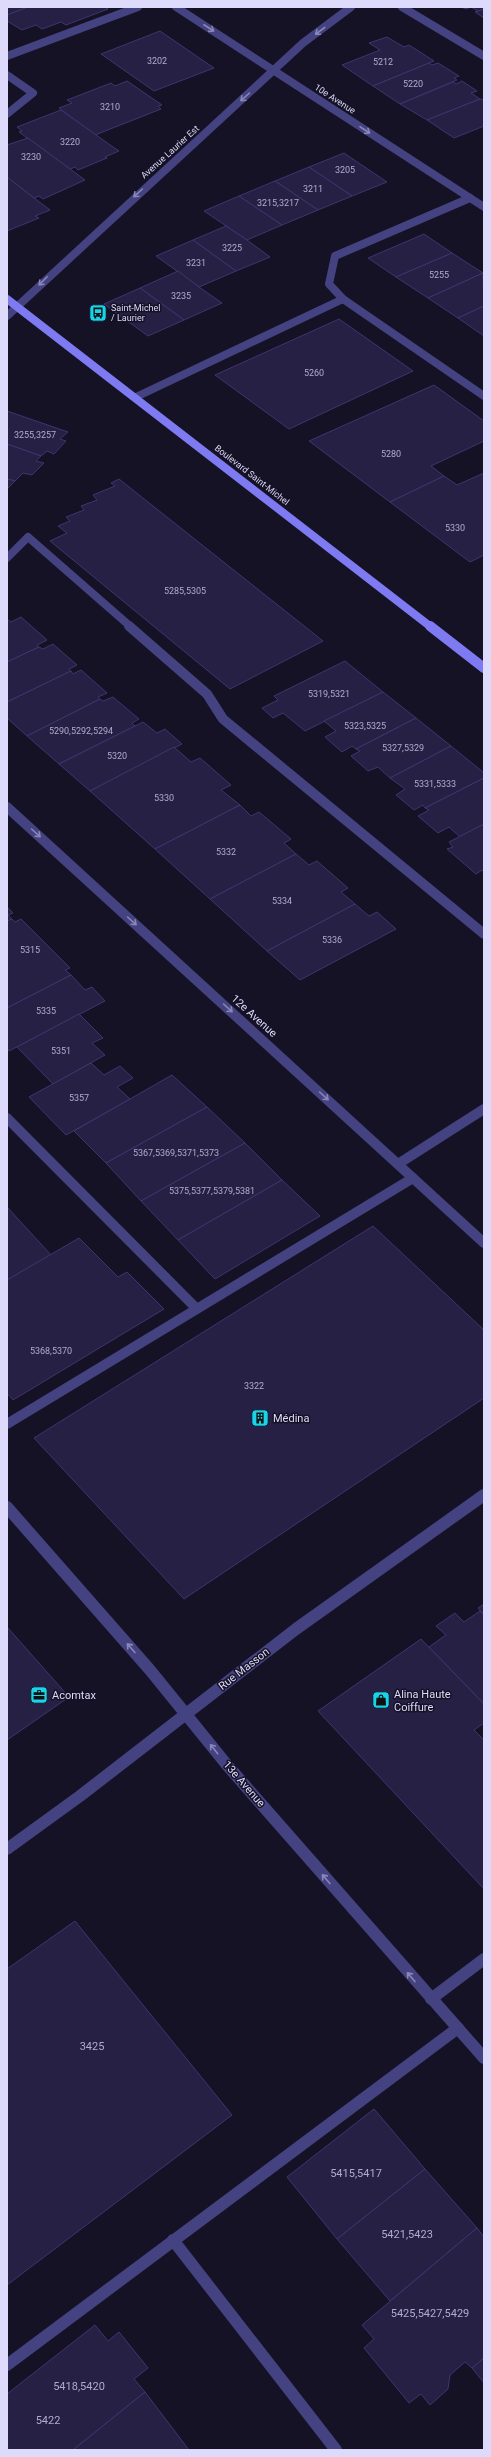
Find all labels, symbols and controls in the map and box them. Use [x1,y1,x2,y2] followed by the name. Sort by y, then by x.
[203,24,214,32] one-way arrow
[314,26,325,35] one-way arrow
[147,56,167,66] house number: 3202
[373,57,393,67] house number: 5212
[403,79,423,89] house number: 5220
[313,82,357,116] street label: 10e Avenue
[240,92,250,101] one-way arrow
[100,102,120,112] house number: 3210
[139,123,201,181] street label: Avenue Laurier Est
[359,126,371,134] one-way arrow
[60,137,80,147] house number: 3220
[21,152,41,162] house number: 3230
[335,165,355,175] house number: 3205
[303,184,323,194] house number: 3211
[133,189,143,198] one-way arrow
[257,198,299,208] house number: 3215,3217
[222,243,242,253] house number: 3225
[186,258,206,268] house number: 3231
[429,270,449,280] house number: 5255
[38,276,48,286] one-way arrow
[171,291,191,301] house number: 3235
[88,303,108,323] bus stop icon: Saint-Michel / Laurier
[111,303,161,323] place label: Saint-Michel / Laurier
[304,368,324,378] house number: 5260
[14,430,56,440] house number: 3255,3257
[213,443,291,507] street label: Boulevard Saint-Michel
[381,449,401,459] house number: 5280
[445,523,465,533] house number: 5330
[164,586,206,596] house number: 5285,5305
[308,689,350,699] house number: 5319,5321
[344,721,386,731] house number: 5323,5325
[49,726,113,736] house number: 5290,5292,5294
[382,743,424,753] house number: 5327,5329
[107,751,127,761] house number: 5320
[414,779,456,789] house number: 5331,5333
[154,793,174,803] house number: 5330
[31,828,41,838] one-way arrow
[216,847,236,857] house number: 5332
[272,896,292,906] house number: 5334
[127,916,137,925] one-way arrow
[322,935,342,945] house number: 5336
[20,945,40,955] house number: 5315
[229,992,280,1040] street label: 12e Avenue
[223,1004,233,1013] one-way arrow
[36,1006,56,1016] house number: 5335
[51,1046,71,1056] house number: 5351
[318,1091,328,1100] one-way arrow
[69,1093,89,1103] house number: 5357
[133,1148,219,1158] house number: 5367,5369,5371,5373
[169,1186,255,1196] house number: 5375,5377,5379,5381
[30,1346,72,1356] house number: 5368,5370
[244,1381,264,1391] house number: 3322
[250,1408,270,1428] building icon: Médina
[273,1412,309,1425] place label: Médina
[127,1643,136,1653] one-way arrow
[216,1645,272,1693] street label: Rue Masson
[29,1685,49,1705] office icon: Acomtax
[394,1688,451,1714] place label: Alina Haute Coiffure
[52,1689,96,1702] place label: Acomtax
[371,1690,391,1710] shop icon: Alina Haute Coiffure
[209,1743,218,1754] one-way arrow
[220,1758,268,1810] street label: 13e Avenue
[321,1874,331,1884] one-way arrow
[407,1972,416,1982] one-way arrow
[80,2040,104,2053] house number: 3425
[330,2167,382,2180] house number: 5415,5417
[381,2228,433,2241] house number: 5421,5423
[391,2307,469,2320] house number: 5425,5427,5429
[53,2380,105,2393] house number: 5418,5420
[36,2414,60,2427] house number: 5422

